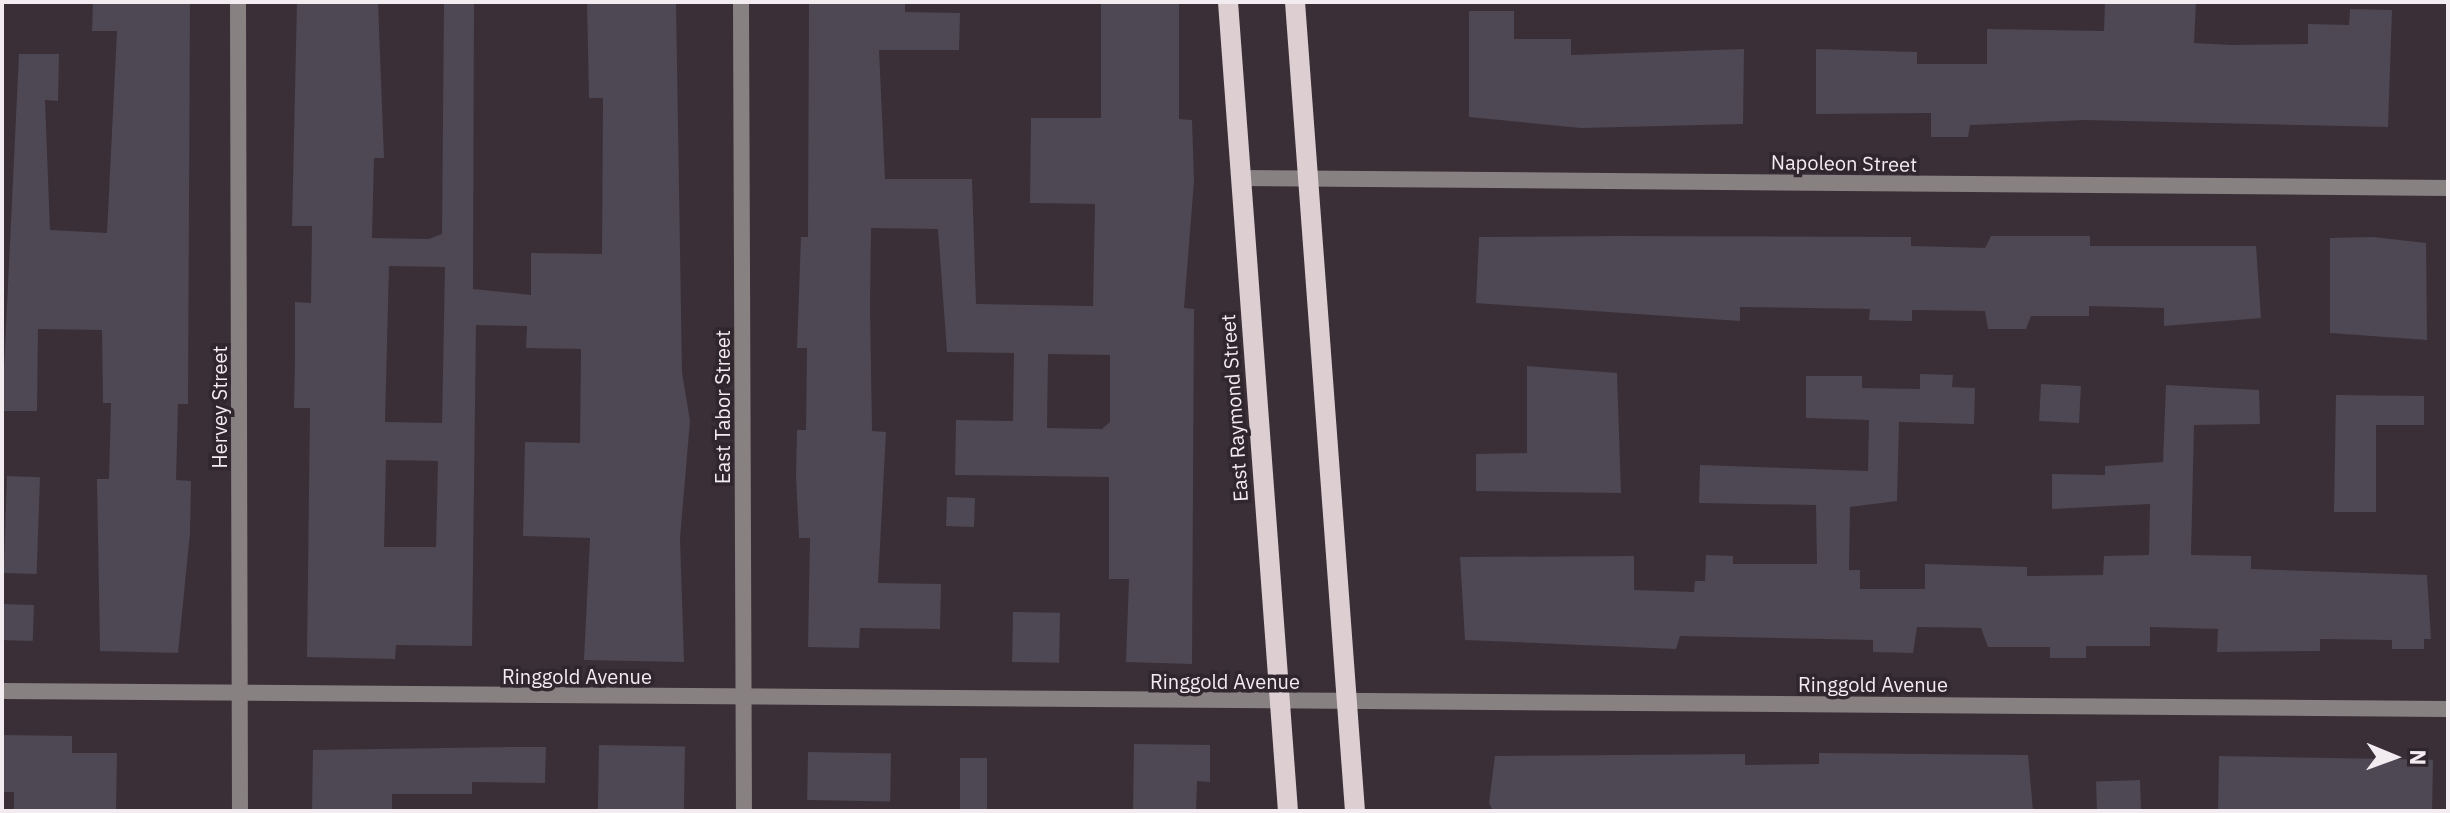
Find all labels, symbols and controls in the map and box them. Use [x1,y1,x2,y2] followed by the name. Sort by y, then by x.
[1771,150,1917,176] street label: Napoleon Street
[1215,313,1253,503] street label: East Raymond Street
[710,330,734,484] street label: East Tabor Street
[207,346,231,468] street label: Hervey Street
[502,664,652,688] street label: Ringgold Avenue
[1150,669,1300,693] street label: Ringgold Avenue
[1798,672,1948,696] street label: Ringgold Avenue
[2354,717,2434,797] north arrow
[2404,749,2433,766] text: N

